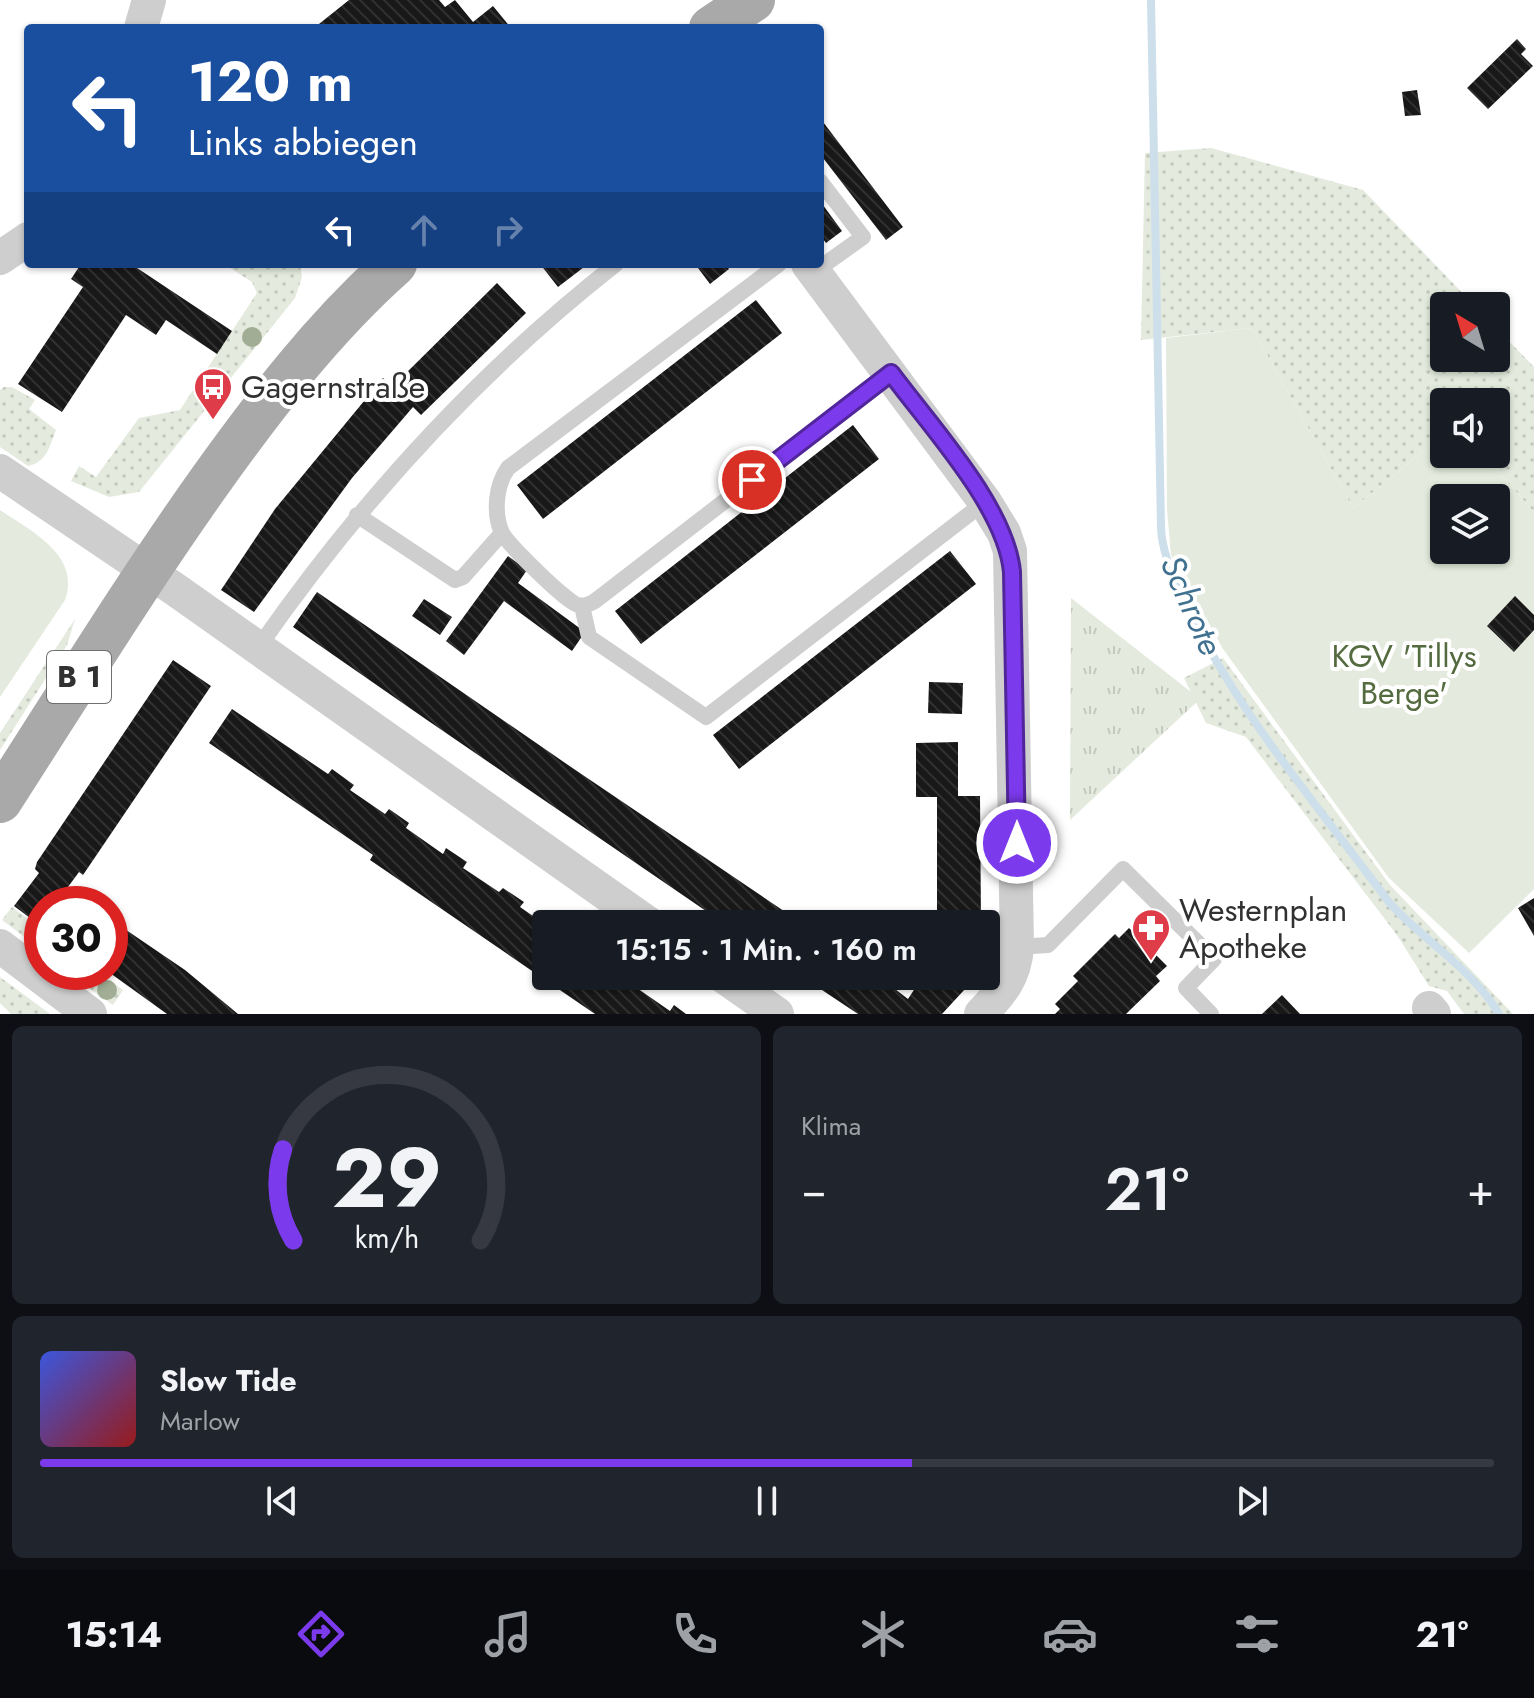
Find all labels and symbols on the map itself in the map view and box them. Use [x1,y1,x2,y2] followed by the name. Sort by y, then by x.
[1430,292,1510,372] north arrow
[241,364,425,410] place label: Gagernstraße
[192,366,234,421] bus stop icon: Gagernstraße
[718,446,786,514] pin
[1148,547,1235,663] water label: Schrote
[1331,633,1477,716] park label: KGV 'Tillys Berge'
[47,651,111,703] road number: B 1
[975,801,1059,885] position arrow
[24,886,128,990] speed limit sign: 30
[1179,887,1347,970] place label: Westernplan Apotheke
[1130,907,1172,962] pharmacy icon: Westernplan Apotheke

